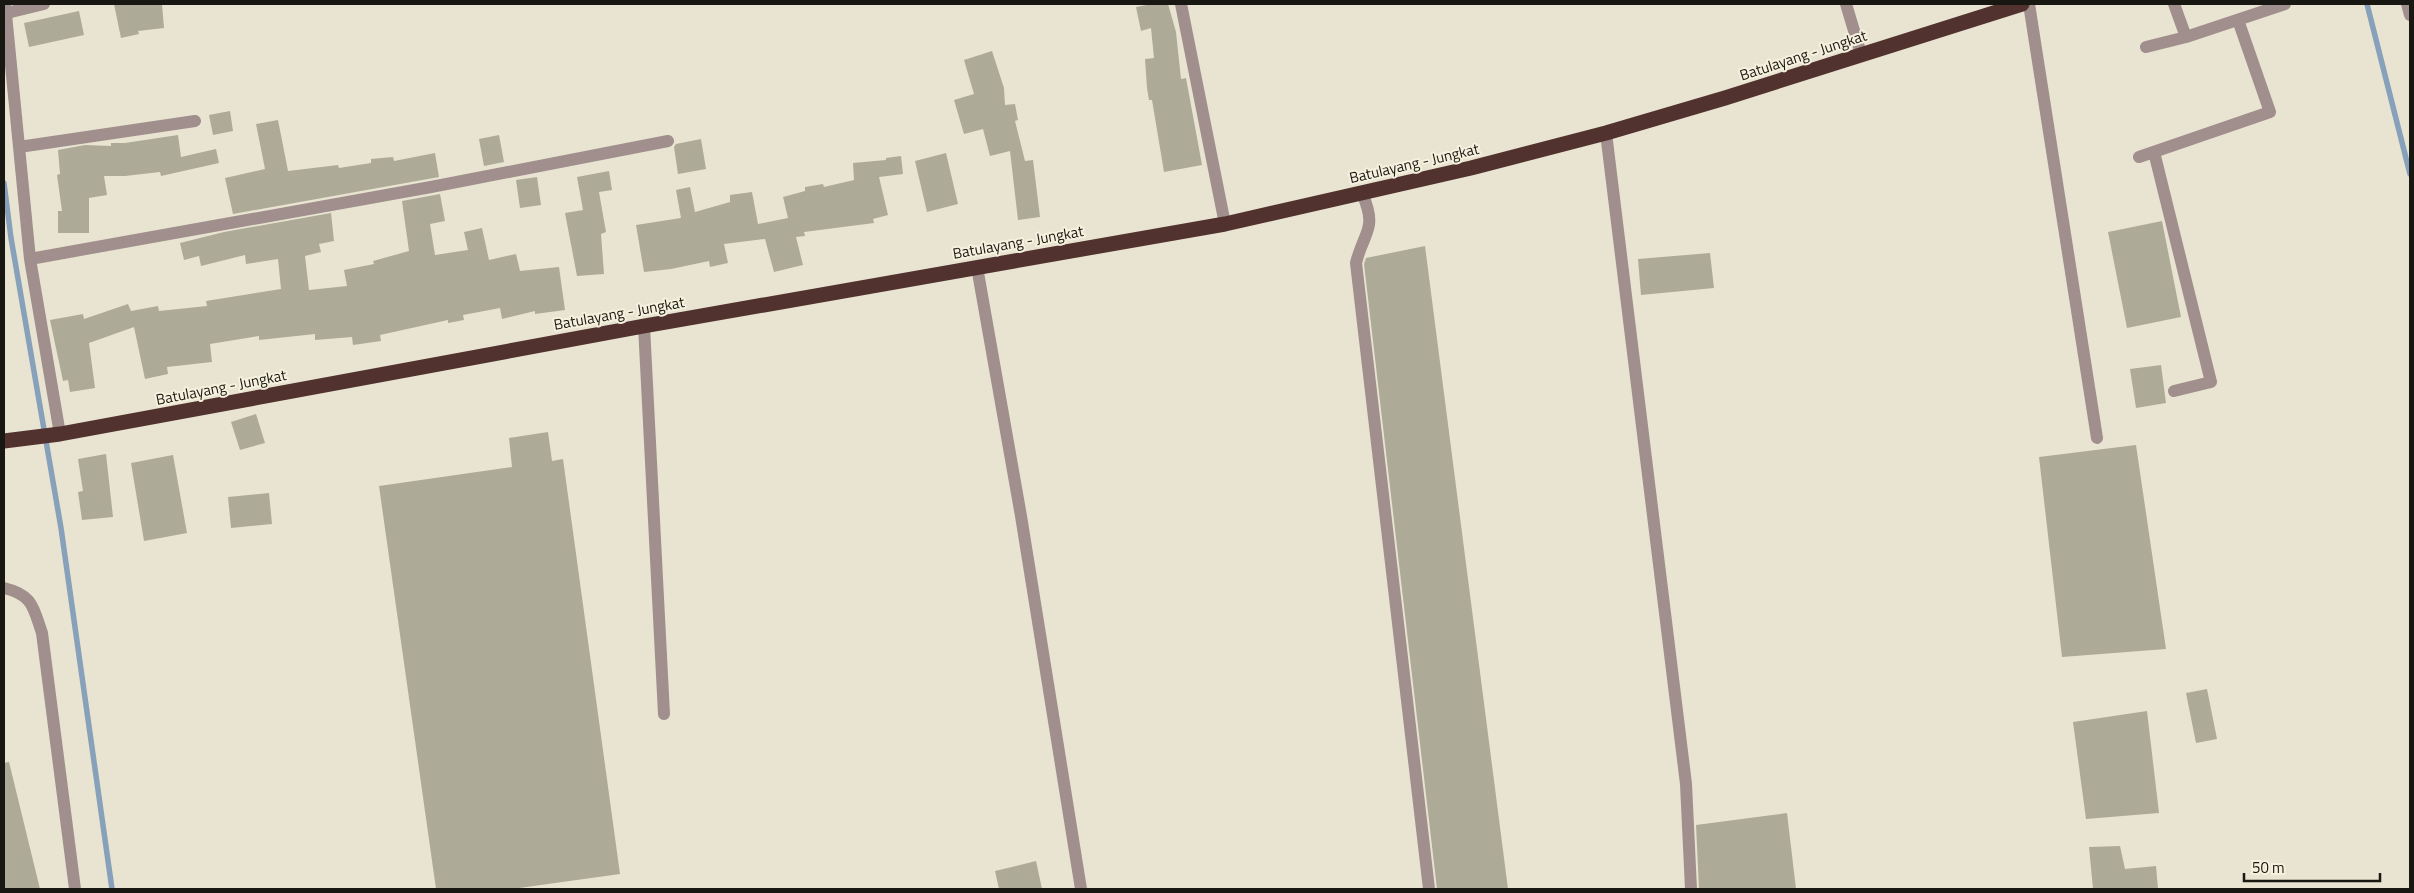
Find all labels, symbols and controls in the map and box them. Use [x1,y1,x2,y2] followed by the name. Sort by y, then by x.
[1736,23,1870,86] street label: Batulayang - Jungkat
[1347,137,1482,189] street label: Batulayang - Jungkat
[951,219,1086,265] street label: Batulayang - Jungkat
[552,290,687,336] street label: Batulayang - Jungkat
[154,363,289,411] street label: Batulayang - Jungkat
[2244,850,2380,882] scale bar
[2252,856,2285,879] text: 50 m

